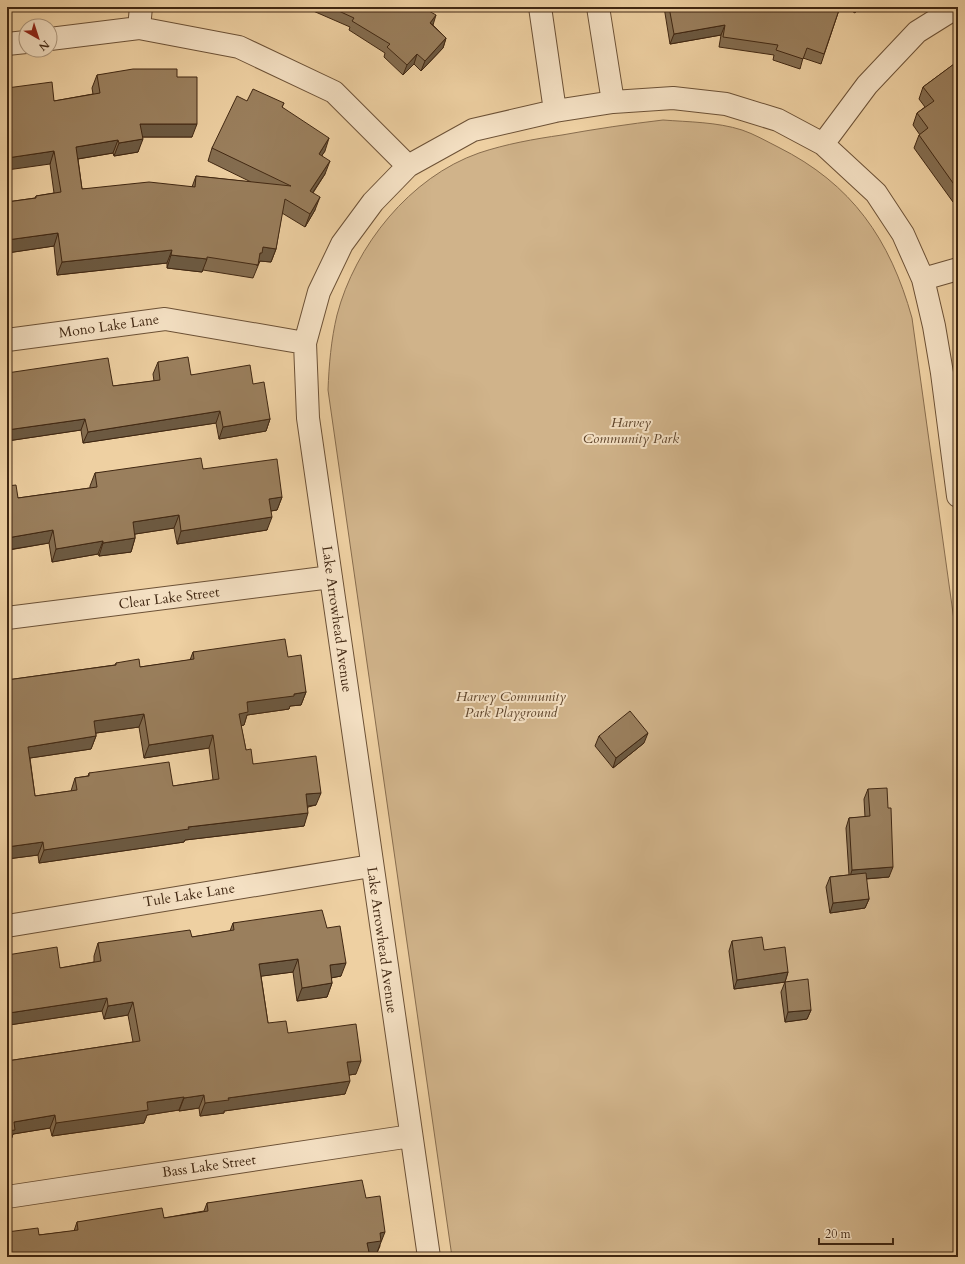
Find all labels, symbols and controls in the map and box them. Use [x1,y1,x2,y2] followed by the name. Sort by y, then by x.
[18,18,58,58] north arrow
[35,37,52,55] text: N
[58,310,160,342] street label: Mono Lake Lane
[583,413,679,448] park label: Harvey Community Park
[317,544,357,694] street label: Lake Arrowhead Avenue
[118,582,221,614] street label: Clear Lake Street
[456,687,566,722] park label: Harvey Community Park Playground
[362,865,402,1015] street label: Lake Arrowhead Avenue
[142,878,236,912] street label: Tule Lake Lane
[161,1150,258,1182] street label: Bass Lake Street
[819,1220,893,1246] scale bar
[825,1226,852,1242] text: 20 m

